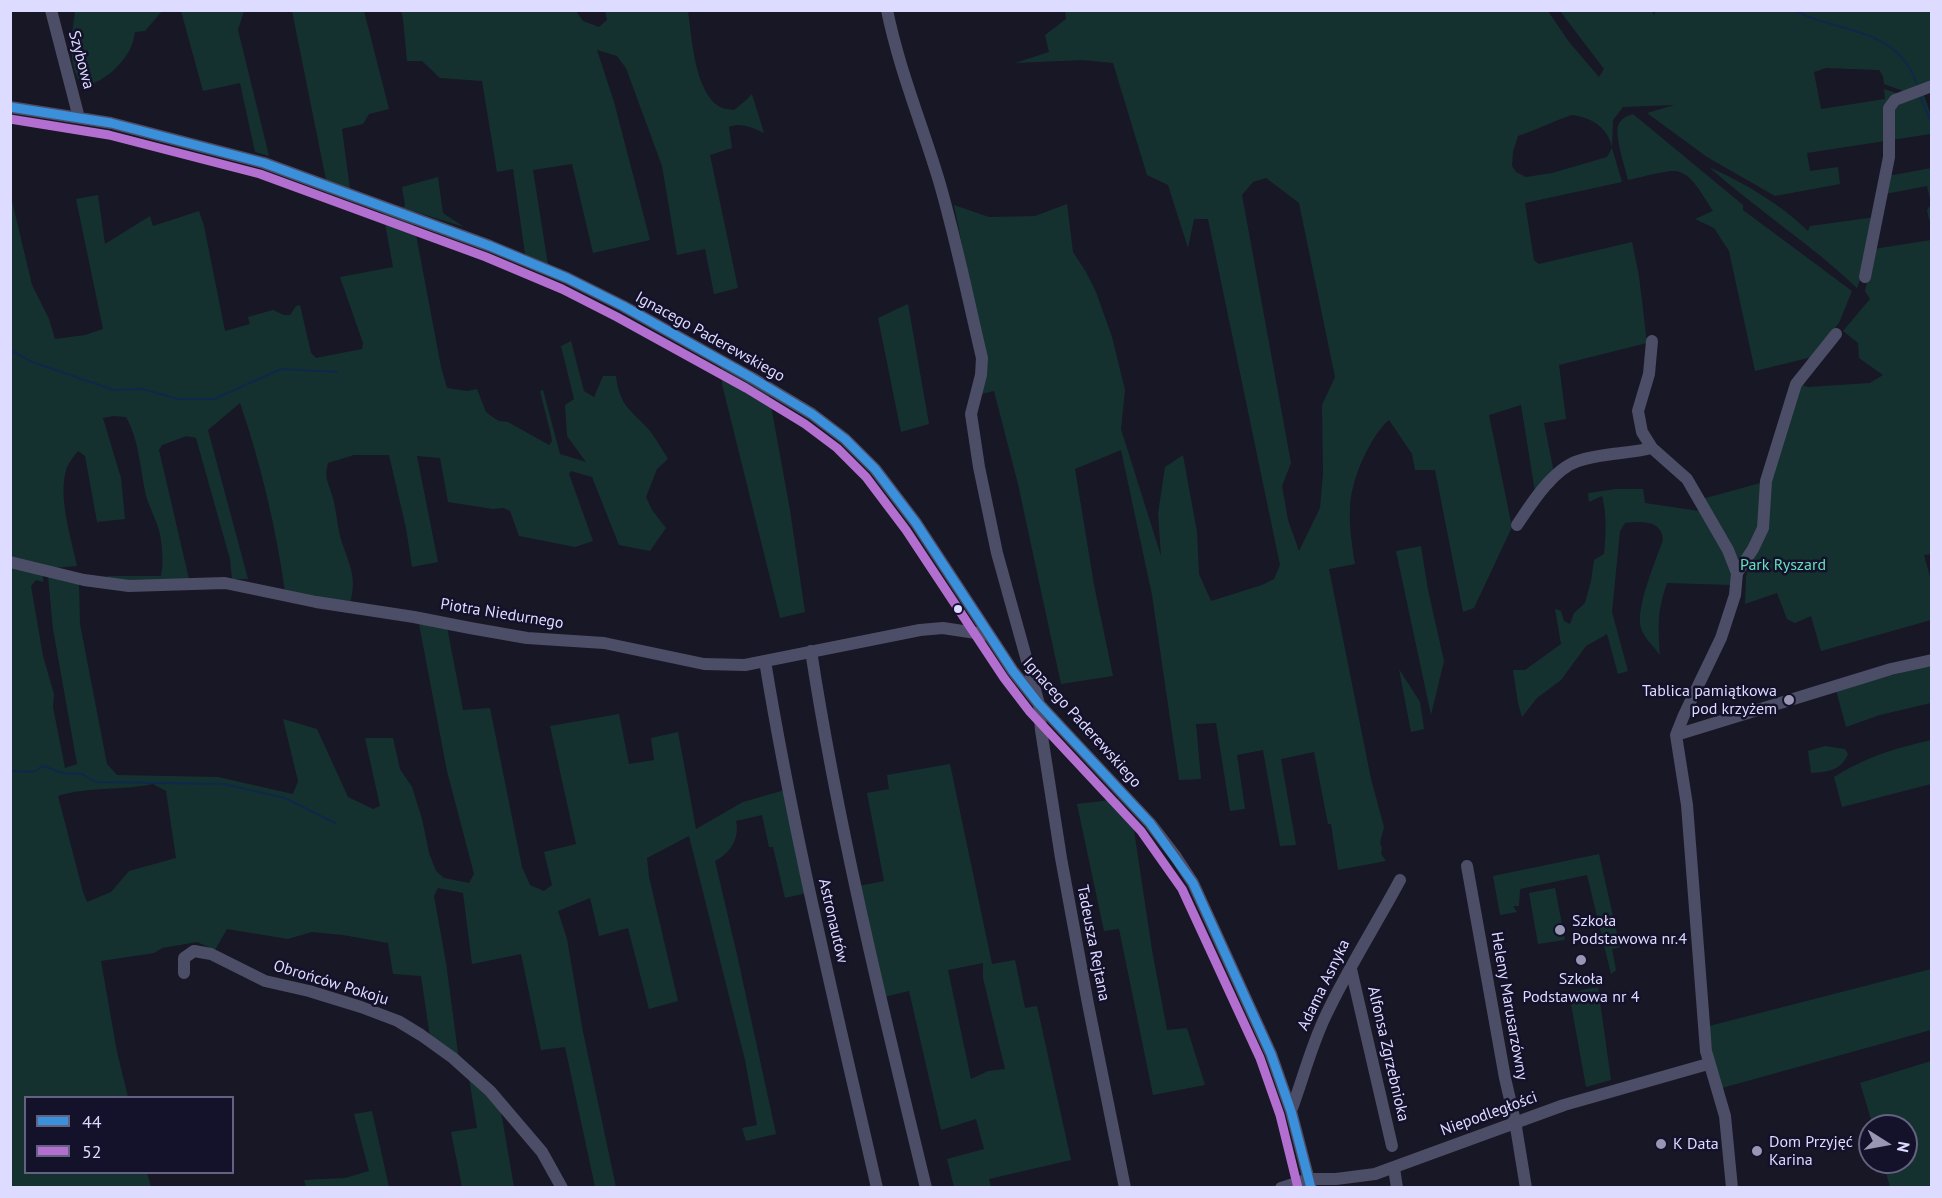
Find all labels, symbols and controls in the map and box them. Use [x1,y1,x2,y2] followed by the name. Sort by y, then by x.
[64,29,98,91] street label: Szybowa
[632,288,788,386] street label: Ignacego Paderewskiego
[1740,555,1826,575] park label: Park Ryszard
[439,595,565,633] street label: Piotra Niedurnego
[952,603,964,615] unlabelled marker
[1019,654,1145,792] street label: Ignacego Paderewskiego
[1642,681,1777,719] place label: Tablica pamiątkowa pod krzyżem
[1782,693,1796,707] marker: Tablica pamiątkowa pod krzyżem
[814,877,852,965] street label: Astronautów
[1072,883,1114,1003] street label: Tadeusza Rejtana
[1572,911,1687,949] place label: Szkoła Podstawowa nr.4
[1553,923,1567,937] marker: Szkoła Podstawowa nr.4
[1487,930,1531,1082] street label: Heleny Marusarzówny
[1294,936,1354,1034] street label: Adama Asnyka
[1574,953,1588,967] marker: Szkoła Podstawowa nr 4
[271,956,391,1010] street label: Obrońców Pokoju
[1523,969,1639,1007] place label: Szkoła Podstawowa nr 4
[1363,985,1413,1123] street label: Alfonsa Zgrzebnioka
[1438,1088,1540,1140] street label: Niepodległości
[24,1096,234,1174] legend
[82,1110,102,1133] text: 44
[1858,1114,1918,1174] north arrow
[1769,1132,1853,1170] place label: Dom Przyjęć Karina
[1673,1134,1719,1154] place label: K Data
[1654,1137,1668,1151] marker: K Data
[82,1140,102,1163] text: 52
[1893,1140,1915,1154] text: N
[1750,1144,1764,1158] marker: Dom Przyjęć Karina

